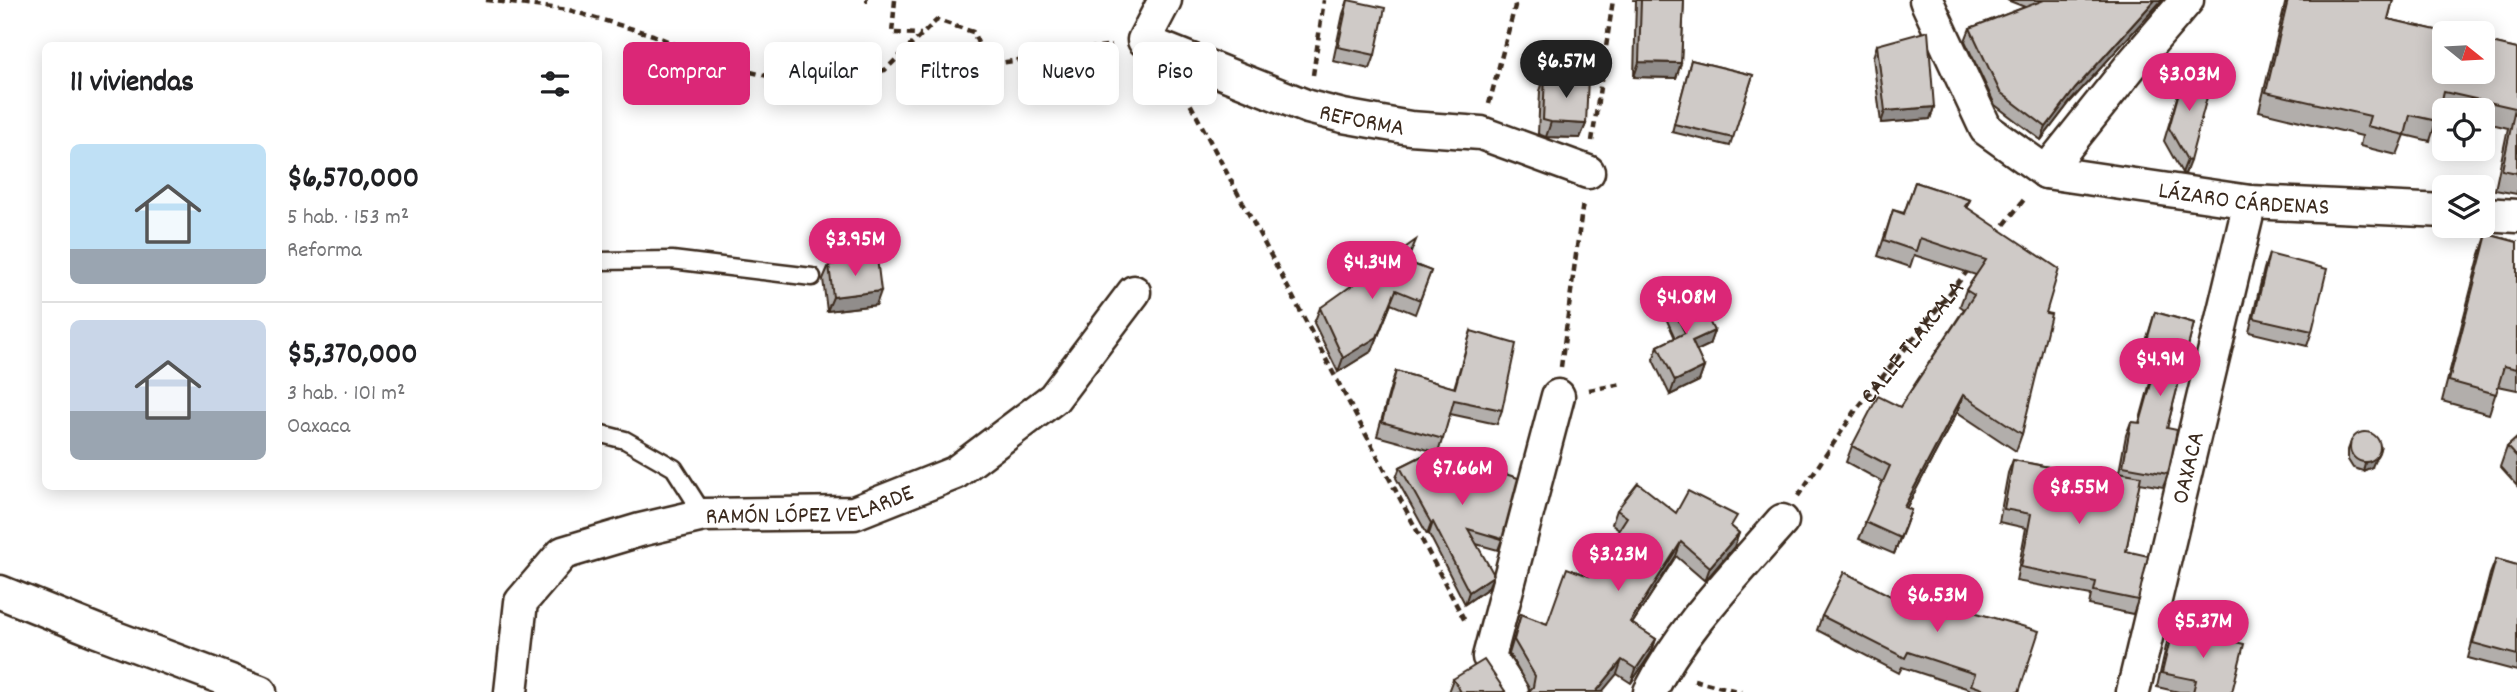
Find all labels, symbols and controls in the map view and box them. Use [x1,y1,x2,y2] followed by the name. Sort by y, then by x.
[2432,21,2496,84] north arrow
[2432,21,2495,238] map controls
[1509,41,1623,100] pin: $6.57M
[623,42,750,105] chip: Comprar
[764,42,882,105] chip: Alquilar
[896,42,1004,105] chip: Filtros
[1018,42,1119,105] chip: Nuevo
[1133,42,1217,105] chip: Piso
[1536,46,1596,79] text: $6.57M
[2132,54,2246,113] pin: $3.03M
[2158,59,2220,92] text: $3.03M
[70,63,194,106] text: 11 viviendas
[536,65,574,103] icon: filters
[1315,97,1407,147] street label: REFORMA
[2432,98,2495,161] button: locate
[287,159,419,202] text: $6,570,000
[126,172,210,256] icon: home
[2156,175,2330,226] street label: LÁZARO CÁRDENAS
[2432,175,2495,238] button: layers
[287,202,409,235] text: 5 hab. · 153 m²
[798,218,912,278] pin: $3.95M
[825,224,885,257] text: $3.95M
[287,235,362,268] text: Reforma
[1315,242,1429,301] pin: $4.34M
[1343,247,1401,280] text: $4.34M
[1853,274,1974,412] street label: CALLE TLAXCALA
[1629,276,1743,336] pin: $4.08M
[1656,282,1716,315] text: $4.08M
[287,335,418,378] text: $5,370,000
[2111,338,2209,398] pin: $4.9M
[2135,344,2185,377] text: $4.9M
[126,348,210,432] icon: home
[287,378,405,411] text: 3 hab. · 101 m²
[287,411,350,444] text: Oaxaca
[2165,428,2215,508] street label: OAXACA
[1405,448,1519,507] pin: $7.66M
[1432,453,1492,486] text: $7.66M
[2022,466,2136,526] pin: $8.55M
[2049,472,2109,505] text: $8.55M
[705,477,919,535] street label: RAMÓN LÓPEZ VELARDE
[1561,534,1675,593] pin: $3.23M
[1588,539,1648,572] text: $3.23M
[1880,574,1994,634] pin: $6.53M
[1906,580,1968,613] text: $6.53M
[2146,600,2260,660] pin: $5.37M
[2174,606,2232,639] text: $5.37M

